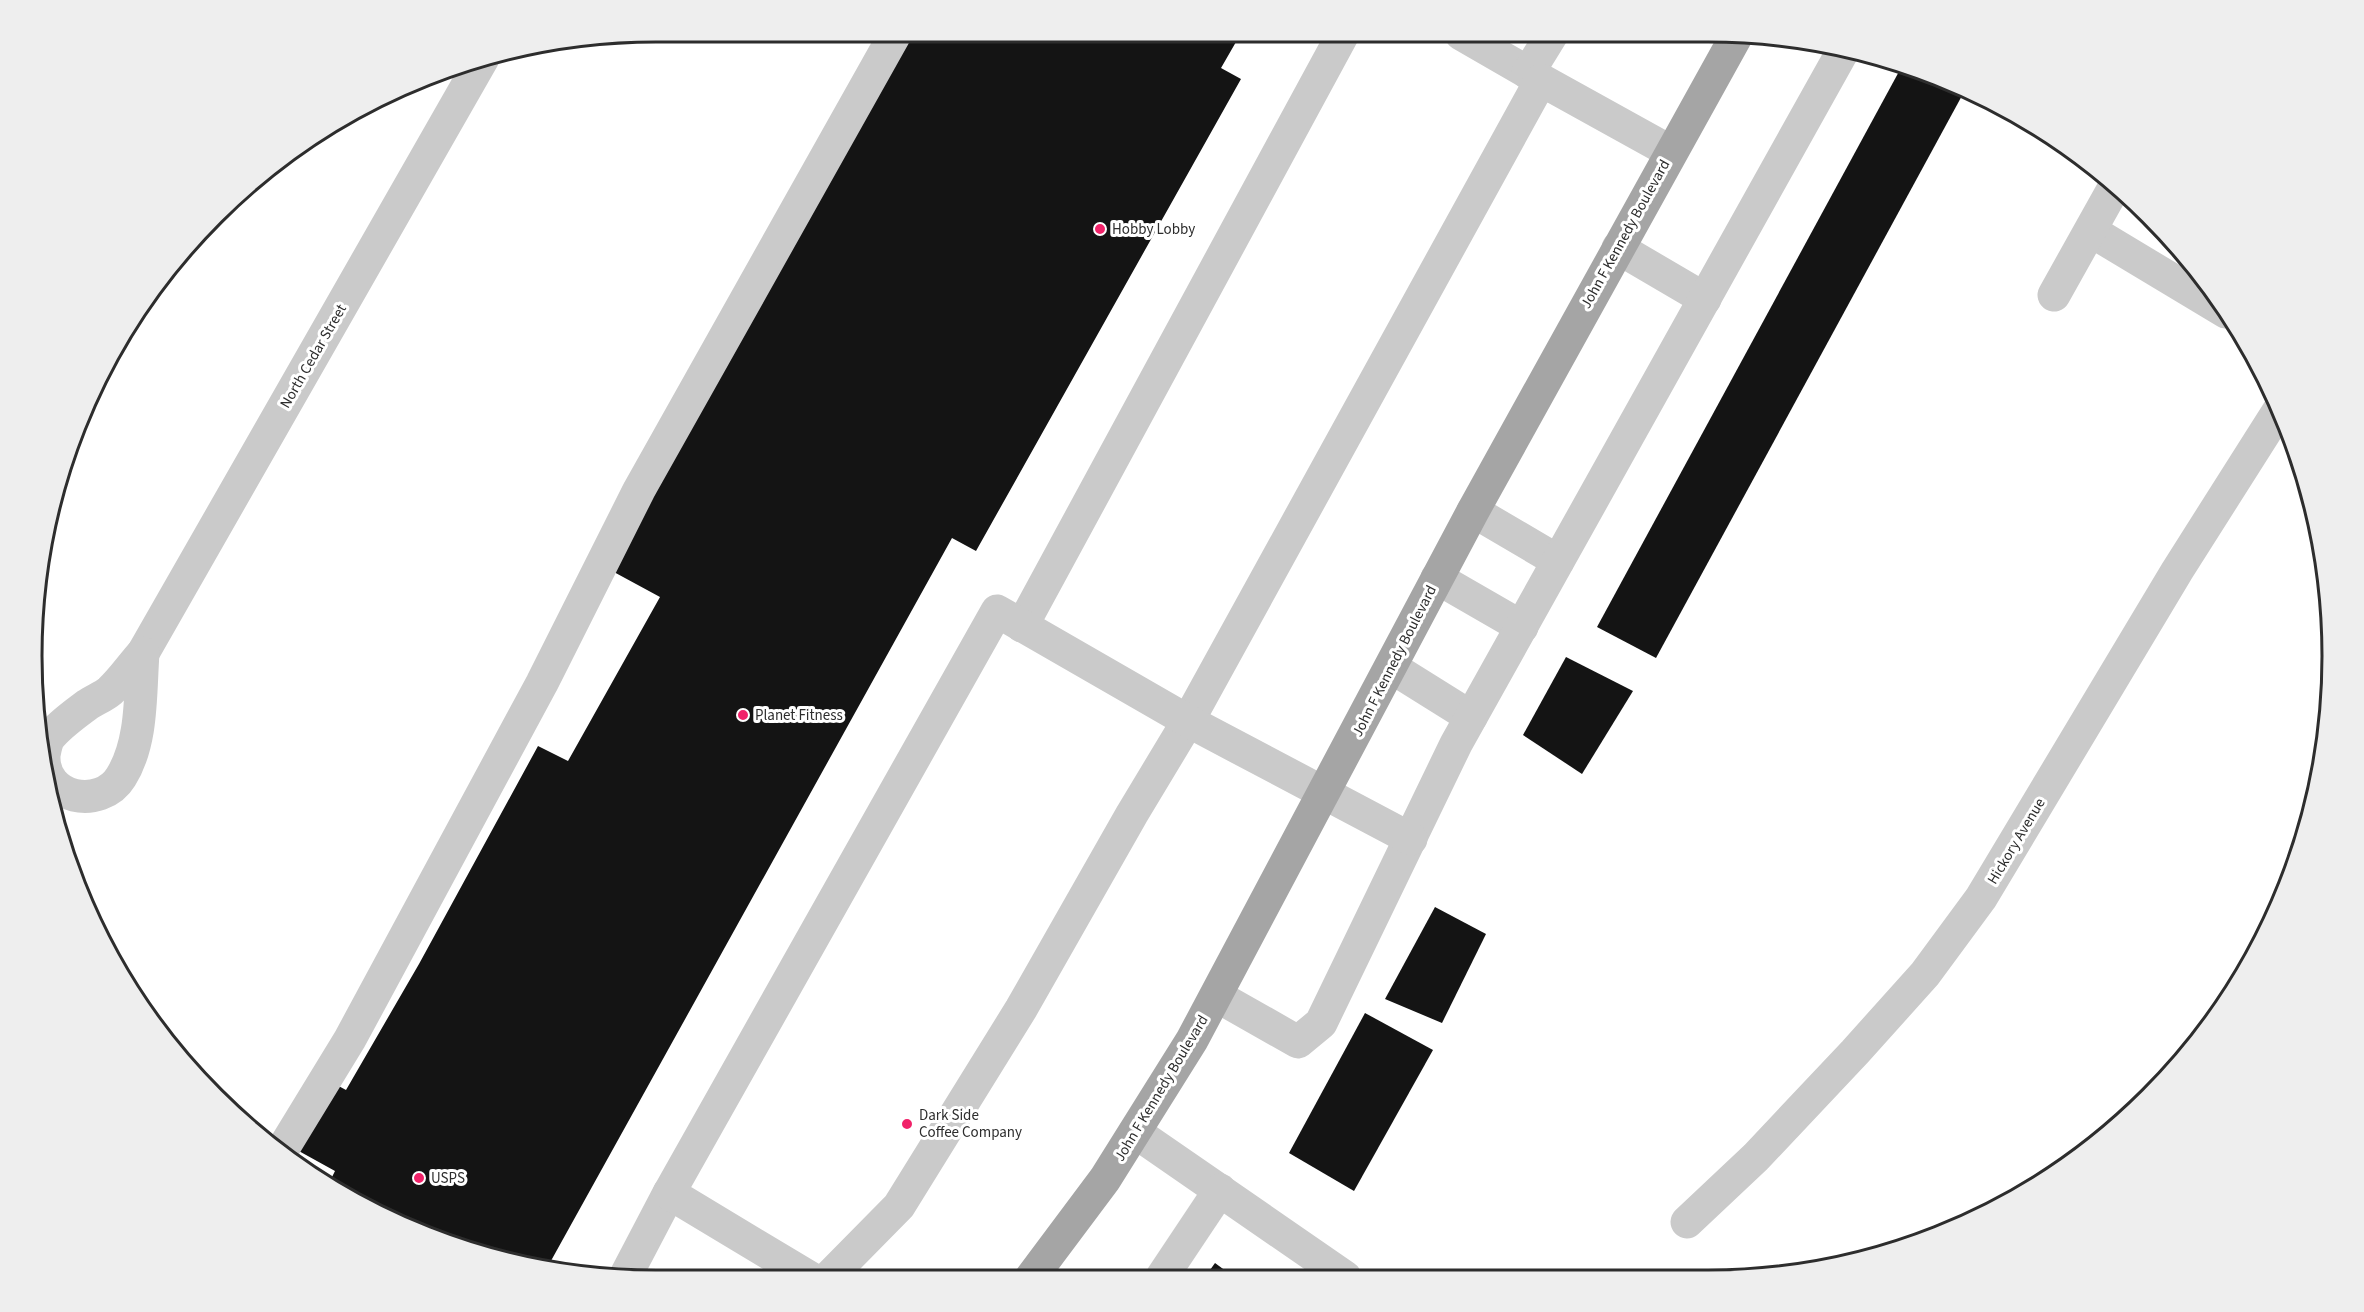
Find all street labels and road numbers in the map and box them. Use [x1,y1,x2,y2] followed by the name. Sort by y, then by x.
[1576,156,1675,313] street label: John F Kennedy Boulevard
[275,300,352,412] street label: North Cedar Street
[1347,582,1442,741] street label: John F Kennedy Boulevard
[1982,794,2051,888] street label: Hickory Avenue
[1109,1011,1214,1165] street label: John F Kennedy Boulevard

